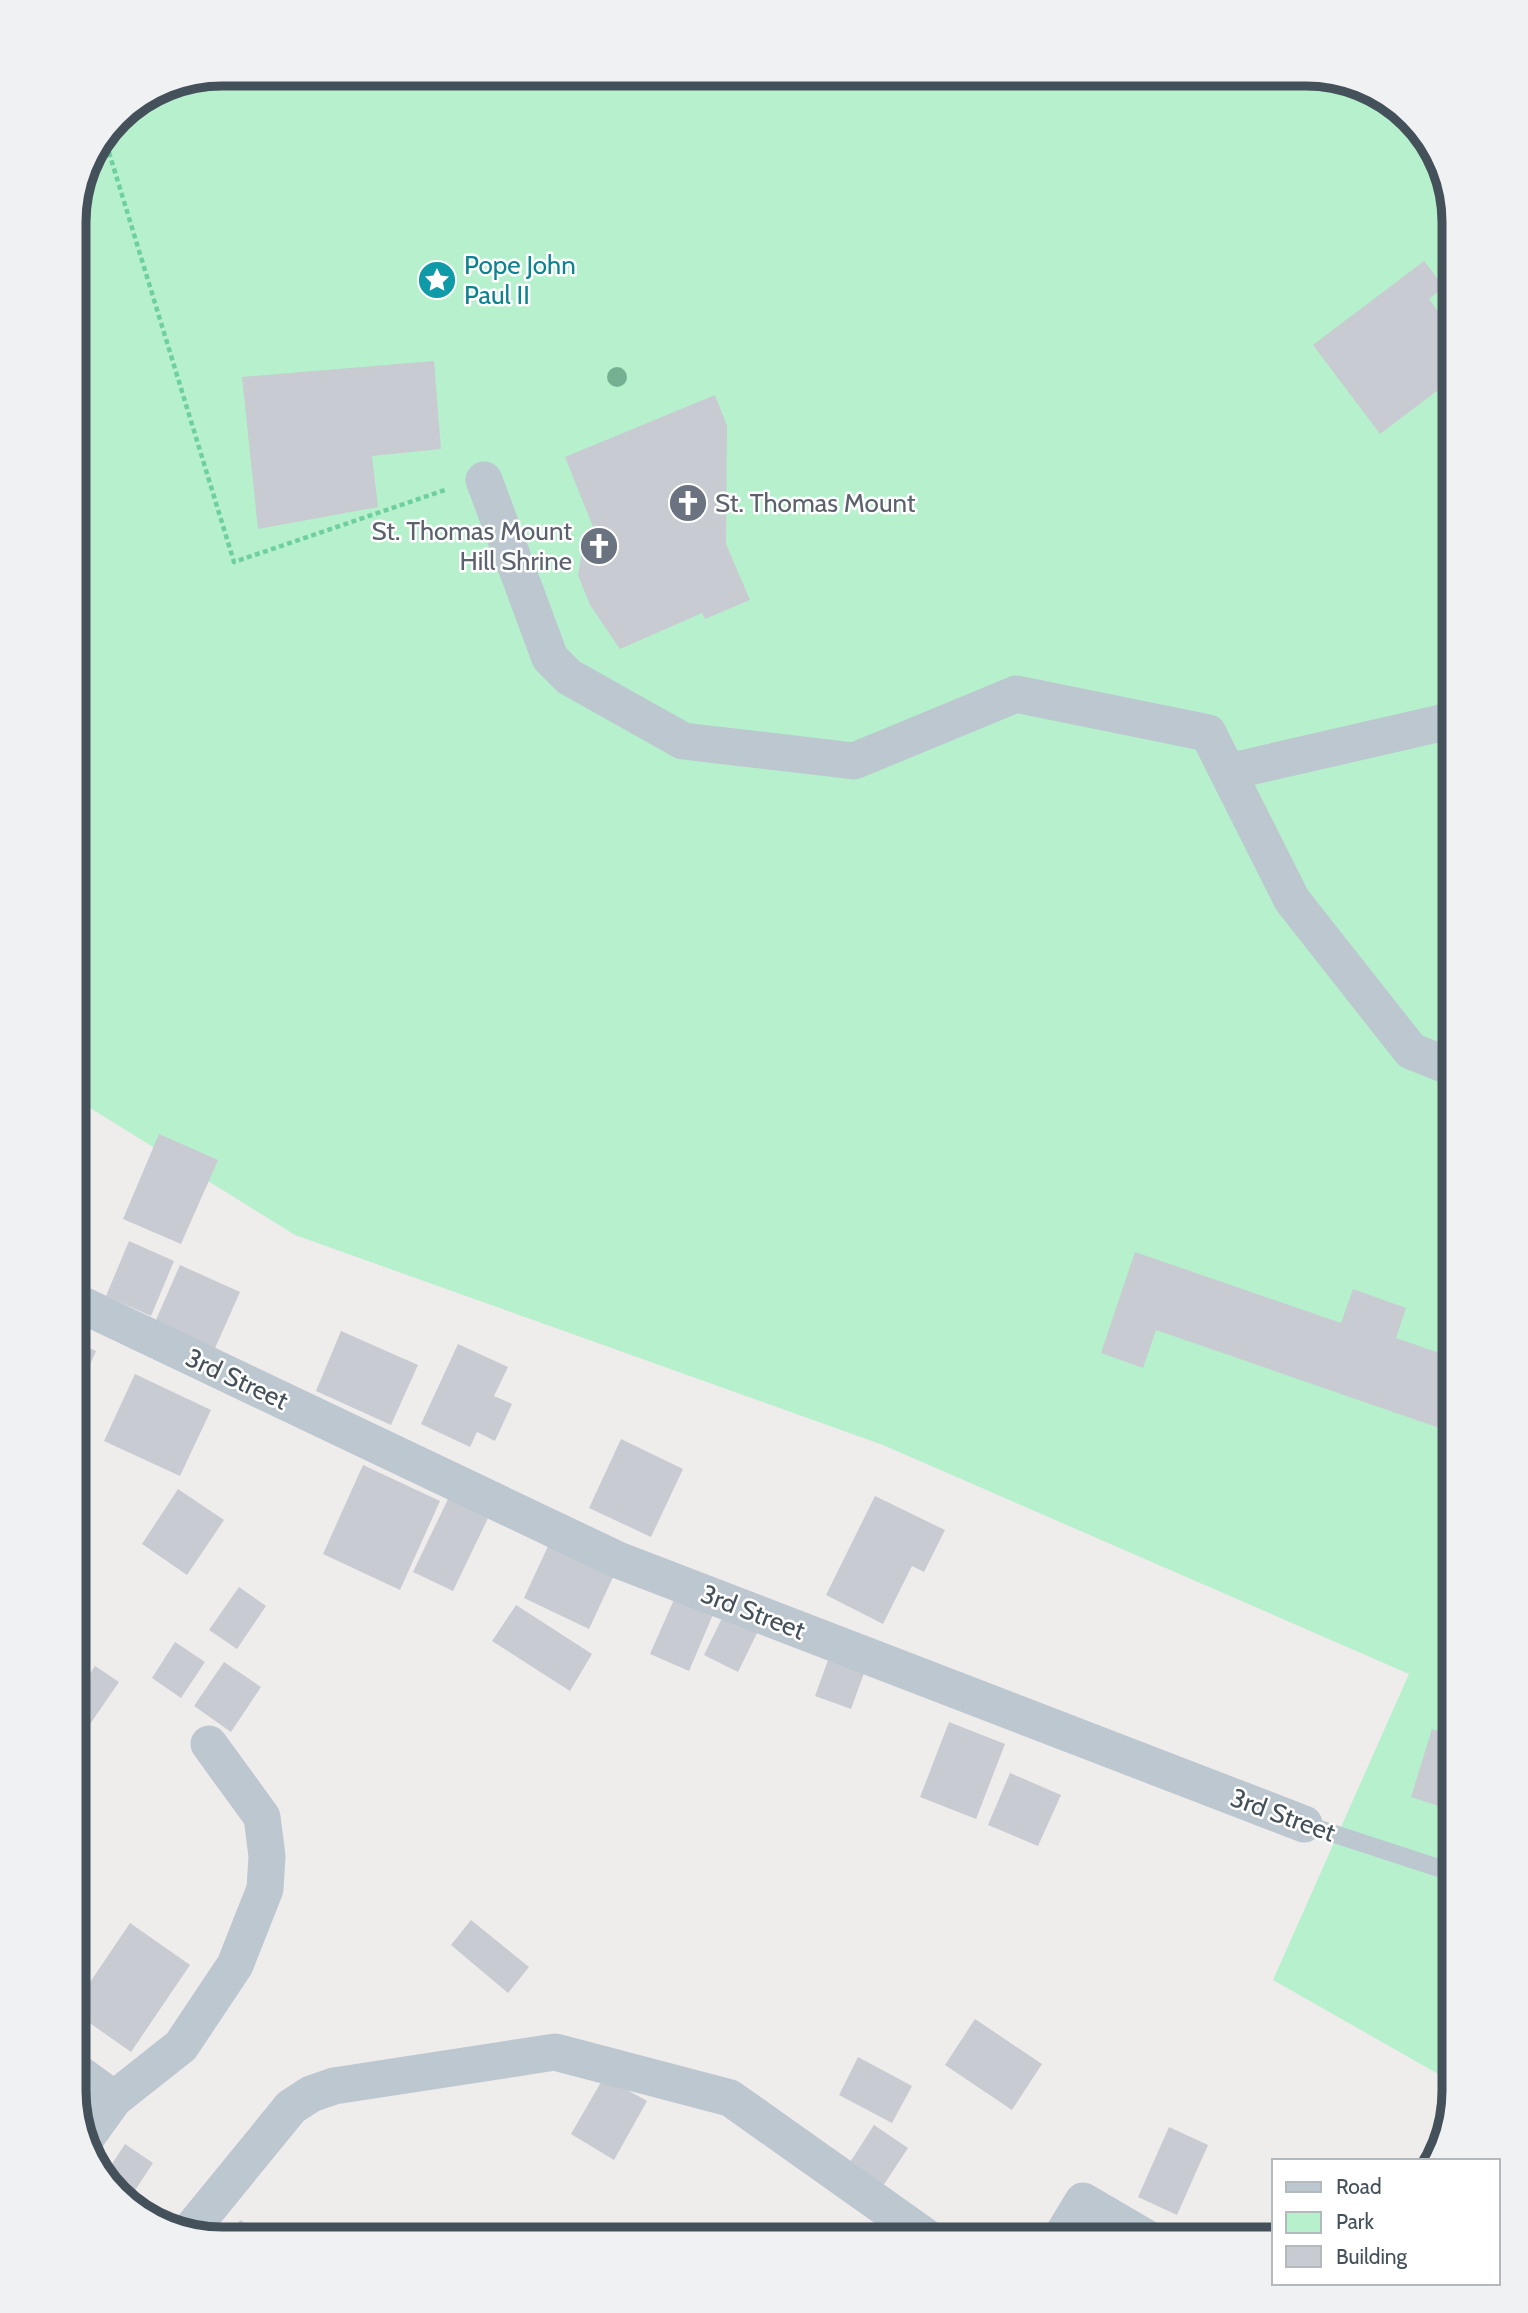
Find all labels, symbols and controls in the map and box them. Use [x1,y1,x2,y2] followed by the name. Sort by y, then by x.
[464,249,576,311] place label: Pope John Paul II
[416,259,458,301] place icon: Pope John Paul II
[667,482,709,524] church icon: St. Thomas Mount
[715,487,916,519] place label: St. Thomas Mount
[371,515,572,577] place label: St. Thomas Mount Hill Shrine
[578,525,620,567] church icon: St. Thomas Mount Hill Shrine
[181,1341,293,1417] street label: 3rd Street
[696,1578,810,1647] street label: 3rd Street
[1226,1781,1340,1849] street label: 3rd Street
[1272,2159,1500,2285] legend
[1336,2174,1382,2199] text: Road
[1336,2209,1374,2234] text: Park
[1336,2244,1408,2269] text: Building

